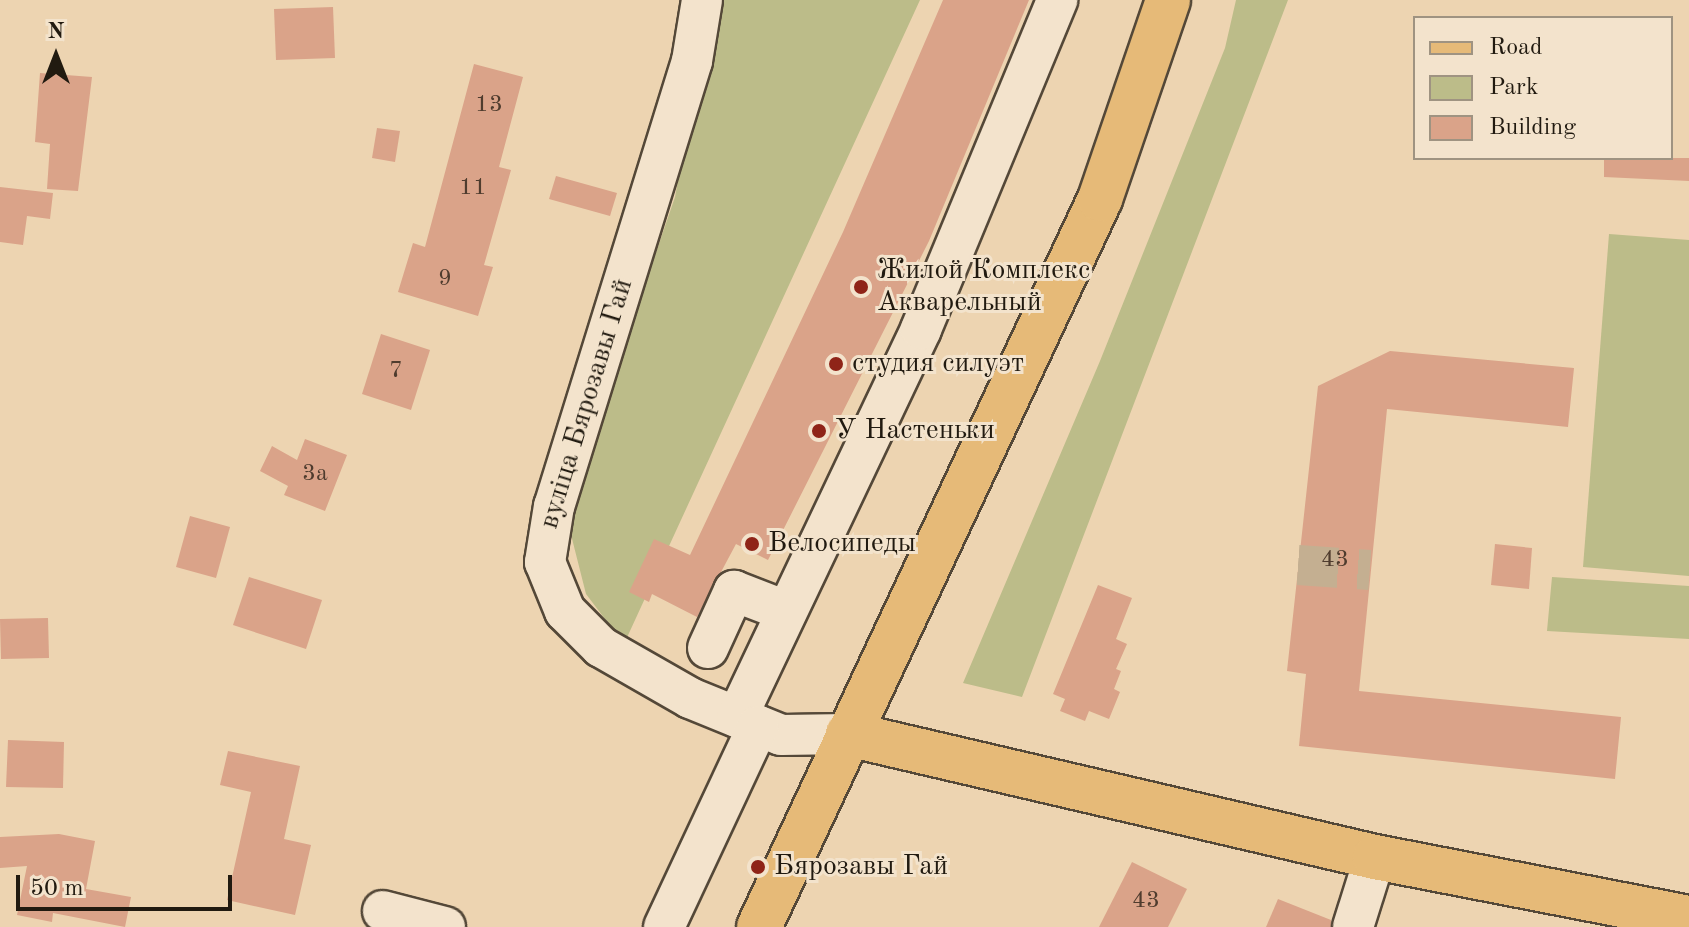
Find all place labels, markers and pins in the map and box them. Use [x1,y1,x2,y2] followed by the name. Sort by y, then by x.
[877,254,1090,320] place label: Жилой Комплекс Акварельный
[852,278,870,296] marker: Жилой Комплекс Акварельный
[852,347,1024,381] place label: студия силуэт
[827,355,845,373] marker: студия силуэт
[835,414,995,448] place label: У Настеньки
[810,422,828,440] marker: У Настеньки
[768,527,916,561] place label: Велосипеды
[743,535,761,553] marker: Велосипеды
[774,850,948,884] place label: Бярозавы Гай
[749,858,767,876] marker: Бярозавы Гай

